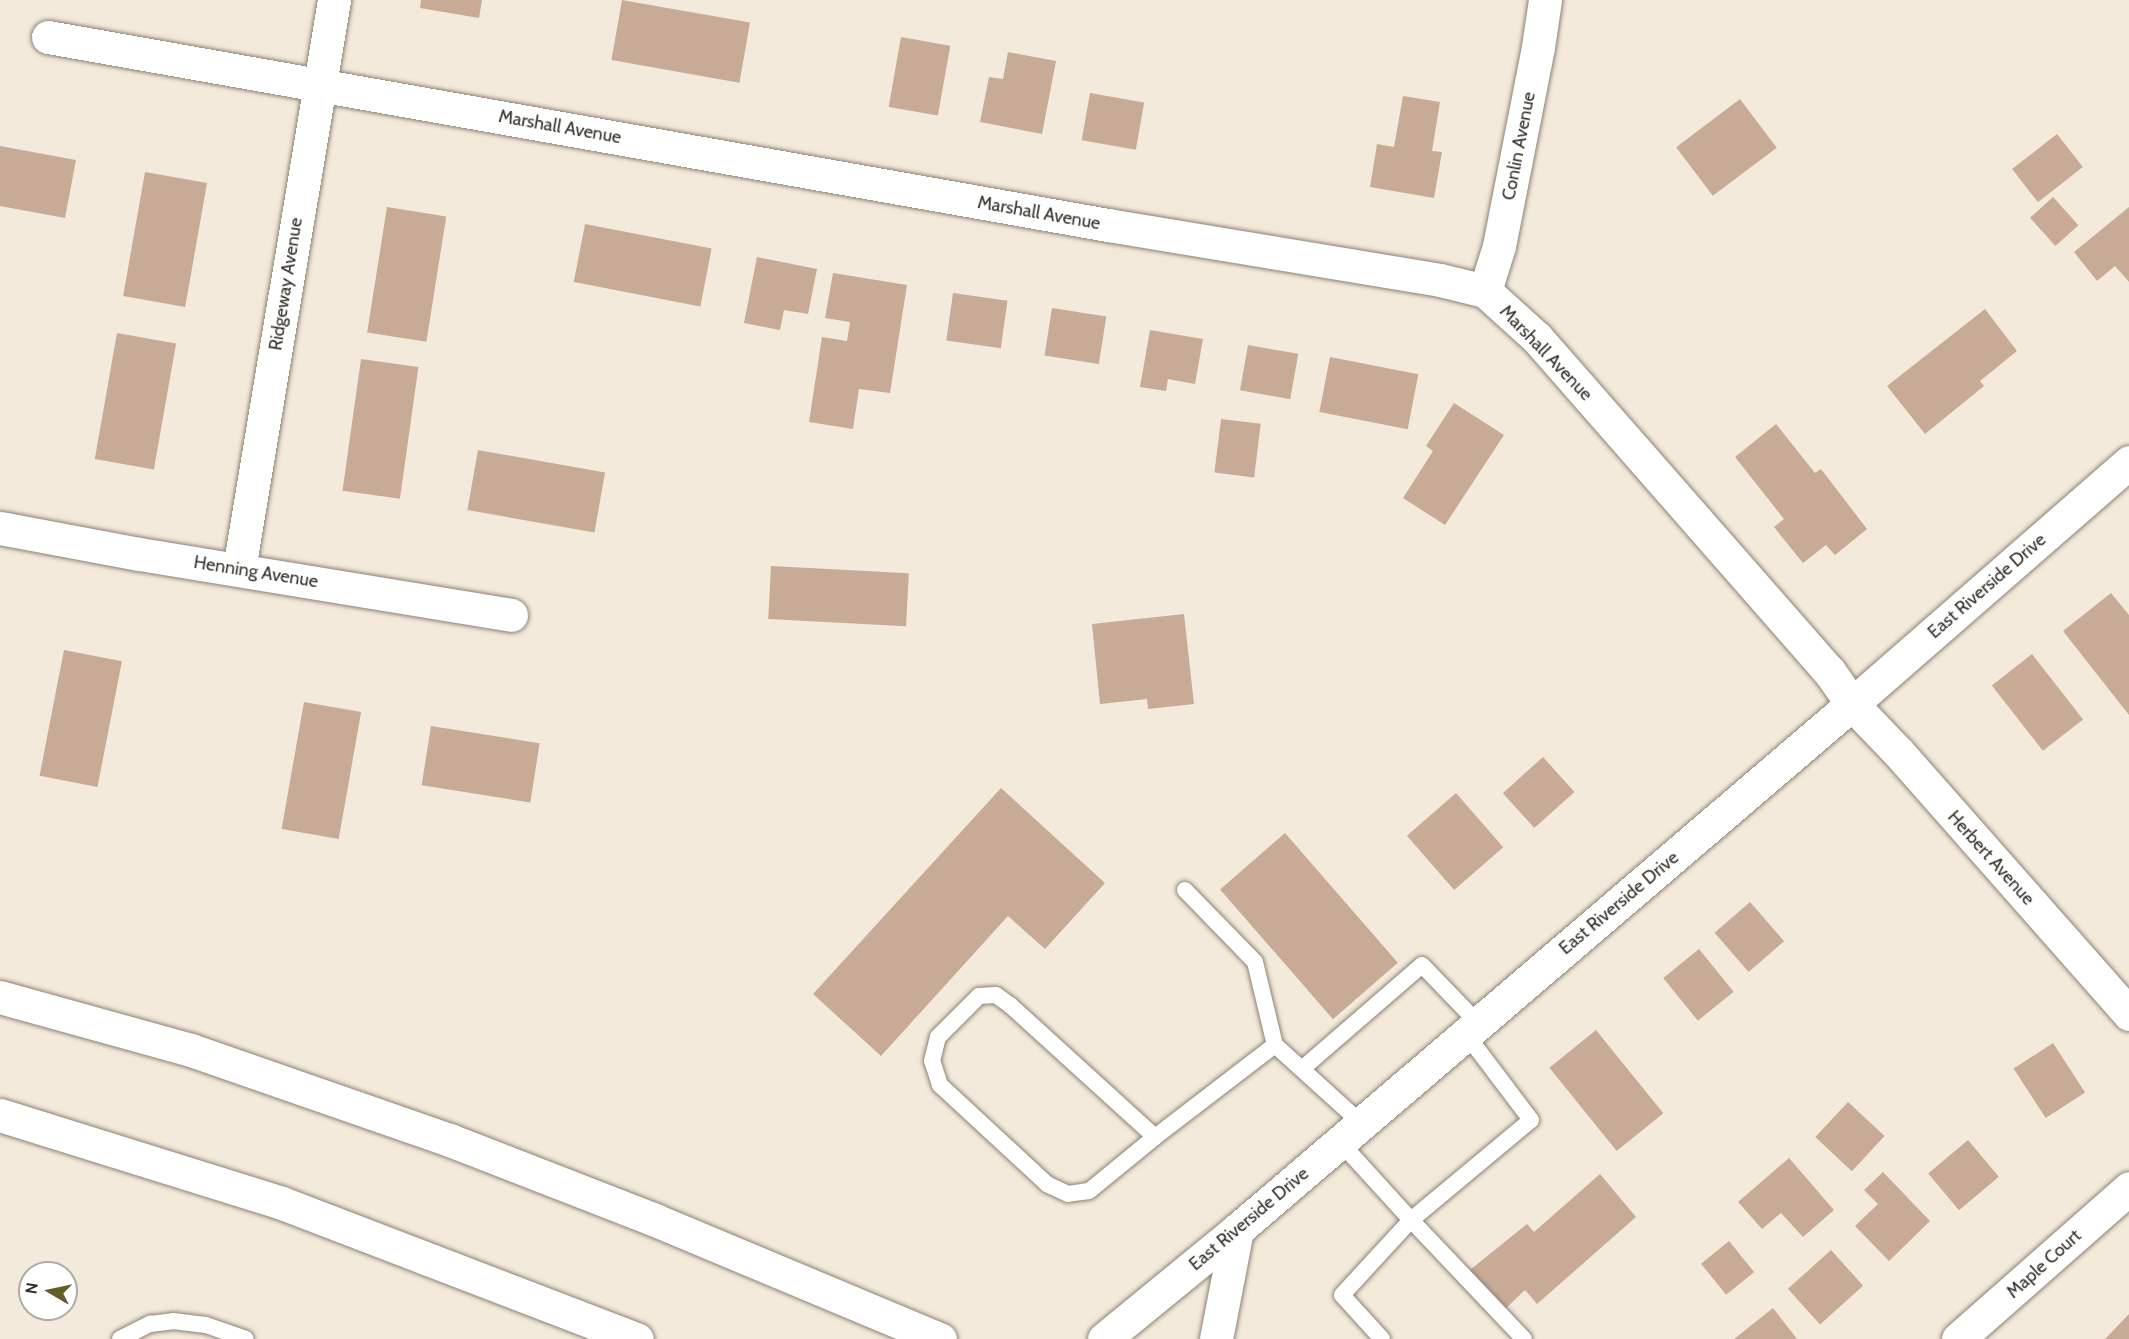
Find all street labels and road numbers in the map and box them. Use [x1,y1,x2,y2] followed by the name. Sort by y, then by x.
[1498,90,1540,202] street label: Conlin Avenue
[497,106,623,148] street label: Marshall Avenue
[976,192,1102,234] street label: Marshall Avenue
[265,216,307,352] street label: Ridgeway Avenue
[1495,301,1597,405] street label: Marshall Avenue
[1924,529,2050,643] street label: East Riverside Drive
[192,551,320,593] street label: Henning Avenue
[1943,806,2039,910] street label: Herbert Avenue
[1555,847,1683,959] street label: East Riverside Drive
[1185,1163,1313,1275] street label: East Riverside Drive
[2002,1225,2086,1303] street label: Maple Court

